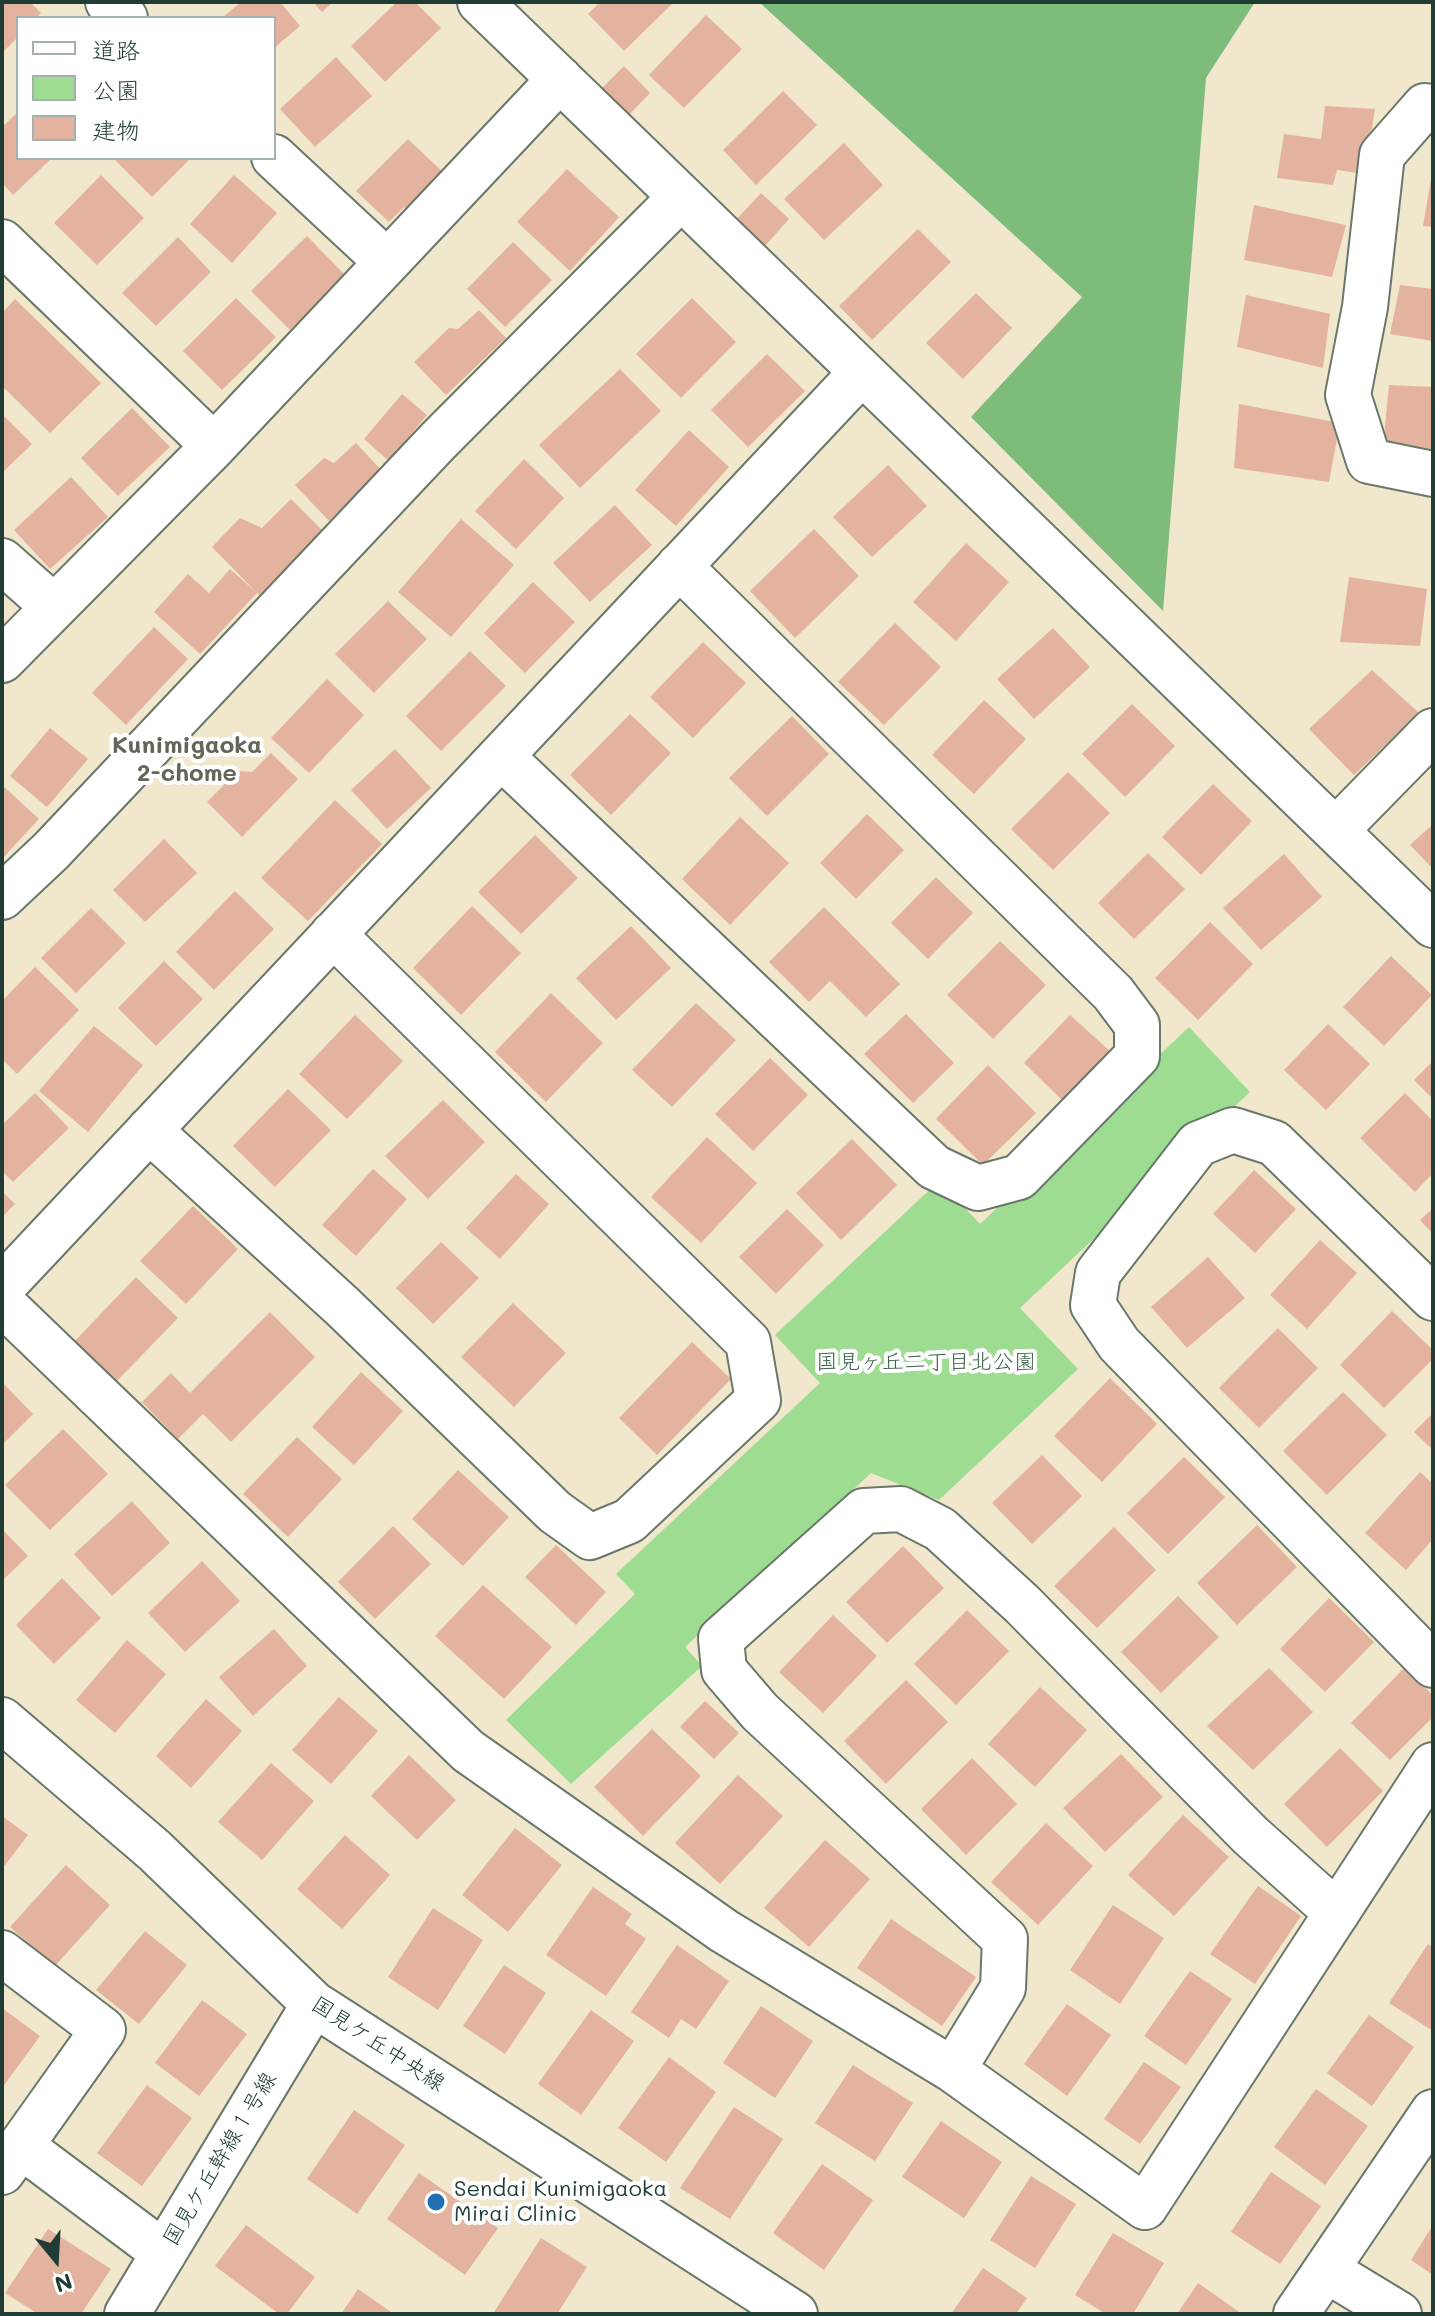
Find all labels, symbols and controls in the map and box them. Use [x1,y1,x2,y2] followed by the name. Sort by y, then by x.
[16,16,276,160] legend
[92,34,140,65] text: 道路
[92,74,140,105] text: 公園
[92,114,140,145] text: 建物
[112,732,262,788] district label: Kunimigaoka 2-chome
[816,1349,1036,1375] park label: 国見ヶ丘二丁目北公園
[306,1991,450,2097] street label: 国見ケ丘中央線
[158,2067,282,2251] street label: 国見ケ丘幹線１号線
[454,2176,667,2228] place label: Sendai Kunimigaoka Mirai Clinic
[425,2191,447,2213] marker: Sendai Kunimigaoka Mirai Clinic
[16,2220,96,2300] north arrow
[51,2267,76,2300] text: N

